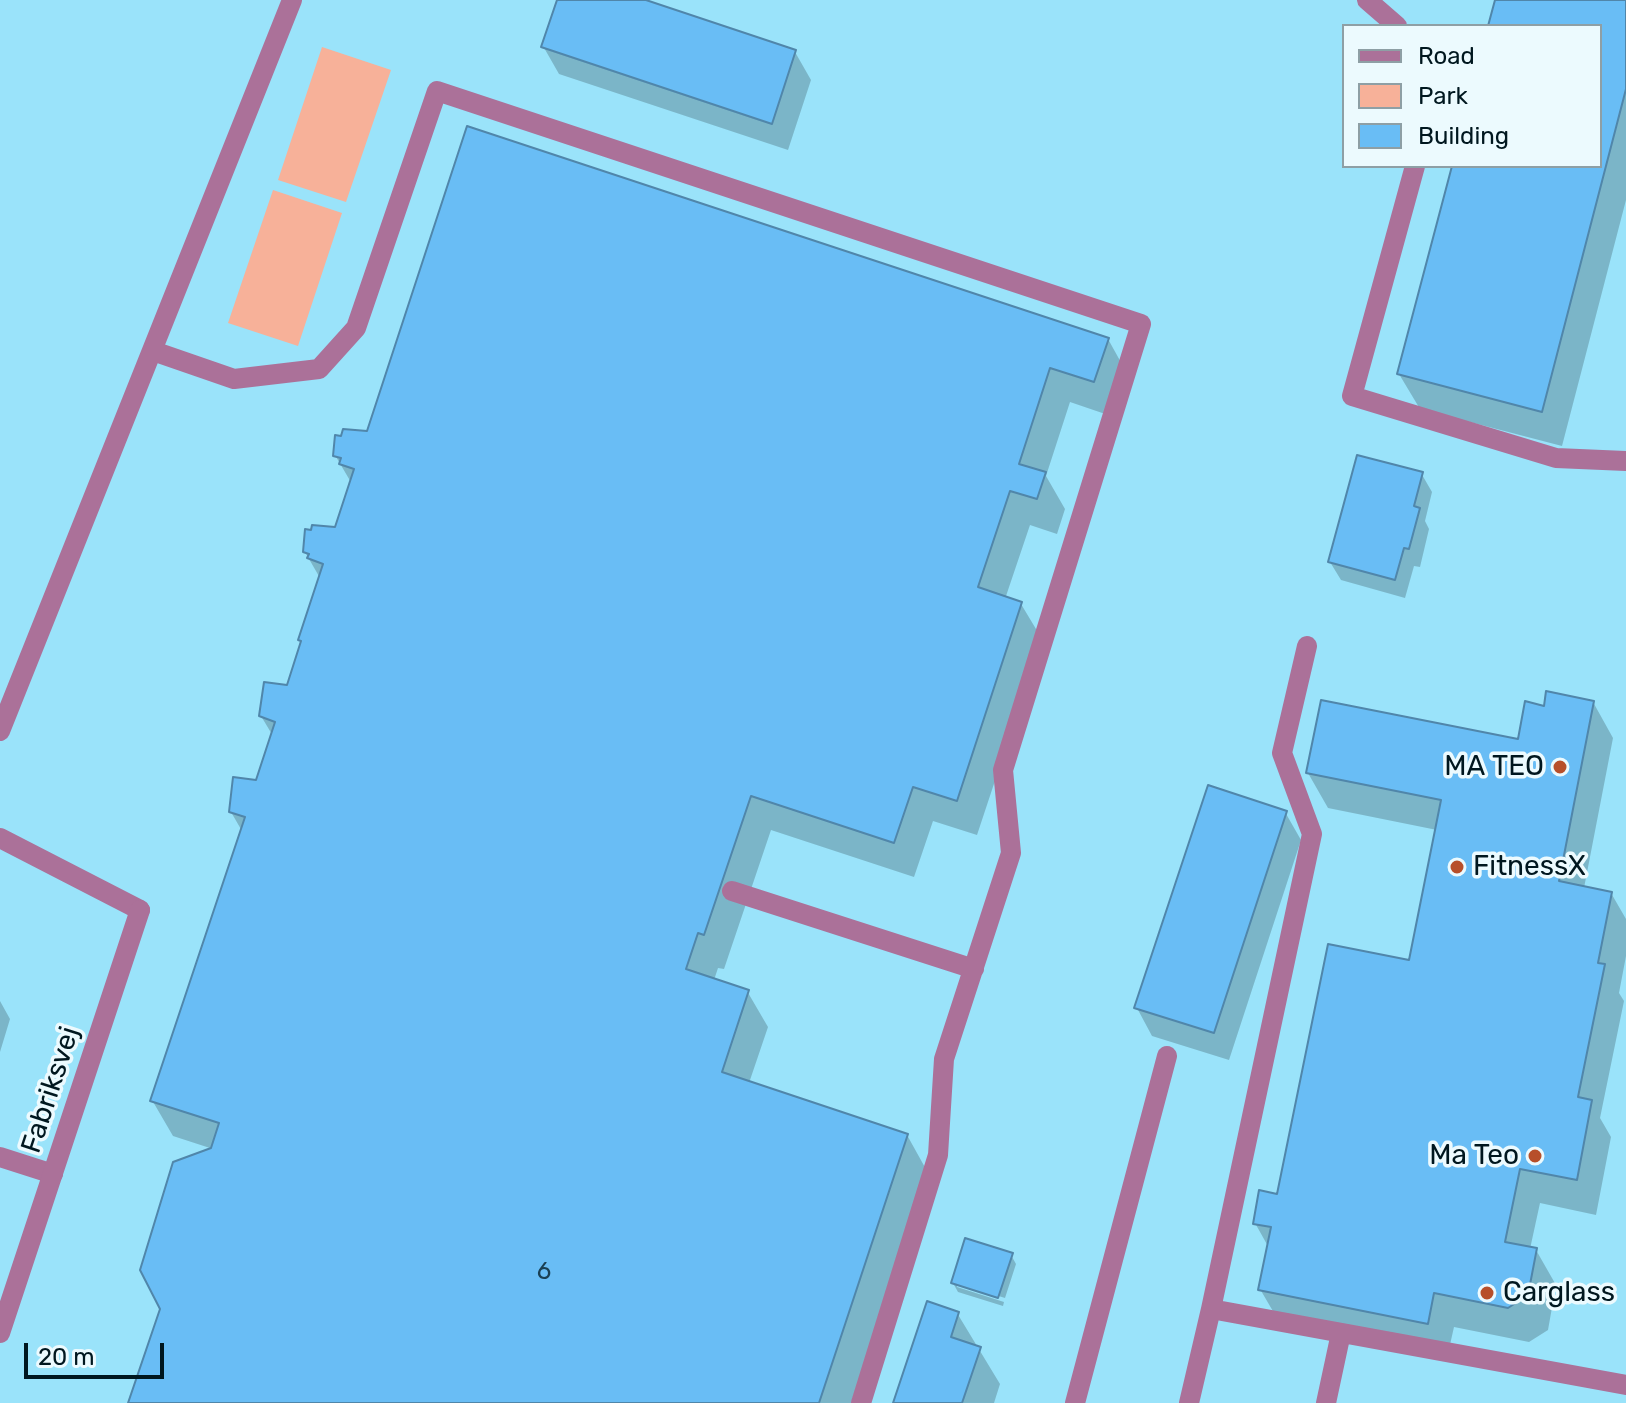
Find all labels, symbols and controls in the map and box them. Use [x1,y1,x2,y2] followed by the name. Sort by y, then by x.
[1342,24,1602,168] legend
[1418,42,1475,70] text: Road
[1418,82,1468,110] text: Park
[1418,122,1509,150] text: Building
[1444,750,1544,784] place label: MA TEO
[1551,758,1569,776] marker: MA TEO
[1473,850,1586,884] place label: FitnessX
[1448,858,1466,876] marker: FitnessX
[15,1023,87,1157] street label: Fabriksvej
[1429,1139,1519,1173] place label: Ma Teo
[1526,1147,1544,1165] marker: Ma Teo
[537,1258,551,1286] house number: 6
[1503,1276,1615,1310] place label: Carglass
[1478,1284,1496,1302] marker: Carglass
[28,1327,168,1377] scale bar
[38,1343,95,1371] text: 20 m

